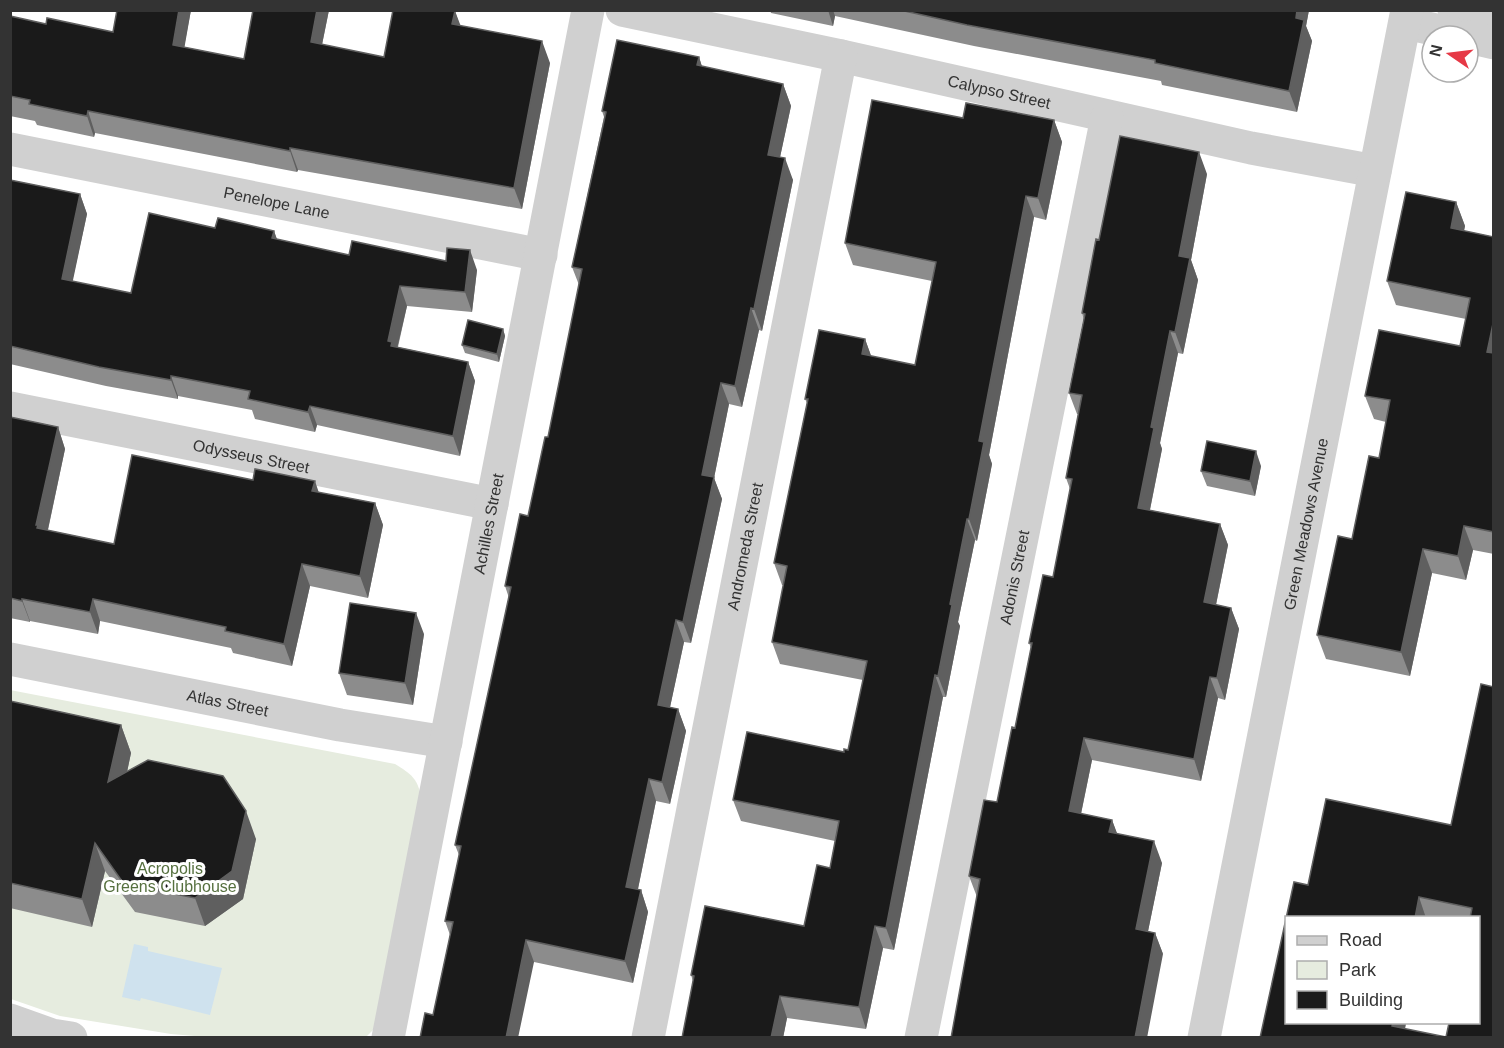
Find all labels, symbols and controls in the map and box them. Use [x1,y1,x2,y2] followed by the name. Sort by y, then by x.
[1420,24,1480,84] north arrow
[1426,43,1446,58] text: N
[946,72,1053,111] street label: Calypso Street
[222,183,331,221] street label: Penelope Lane
[192,436,311,476] street label: Odysseus Street
[1280,436,1331,611] street label: Green Meadows Avenue
[470,471,506,575] street label: Achilles Street
[724,480,766,612] street label: Andromeda Street
[996,528,1032,626] street label: Adonis Street
[185,686,270,719] street label: Atlas Street
[103,860,237,895] park label: Acropolis Greens Clubhouse
[1285,916,1480,1024] legend
[1339,930,1382,950] text: Road
[1339,960,1377,980] text: Park
[1339,990,1403,1010] text: Building

